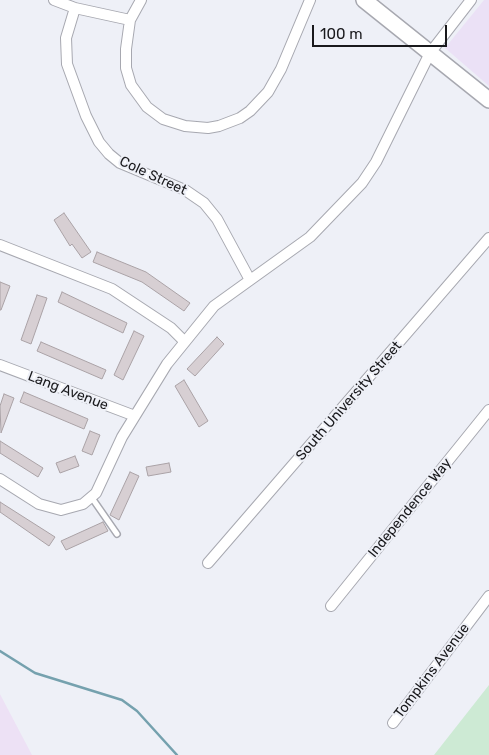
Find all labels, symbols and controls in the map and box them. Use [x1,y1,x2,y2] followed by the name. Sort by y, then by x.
[314,15,449,47] scale bar
[320,25,362,43] text: 100 m
[117,153,189,199] street label: Cole Street
[293,338,405,464] street label: South University Street
[25,368,111,414] street label: Lang Avenue
[365,455,455,561] street label: Independence Way
[391,620,473,722] street label: Tompkins Avenue

